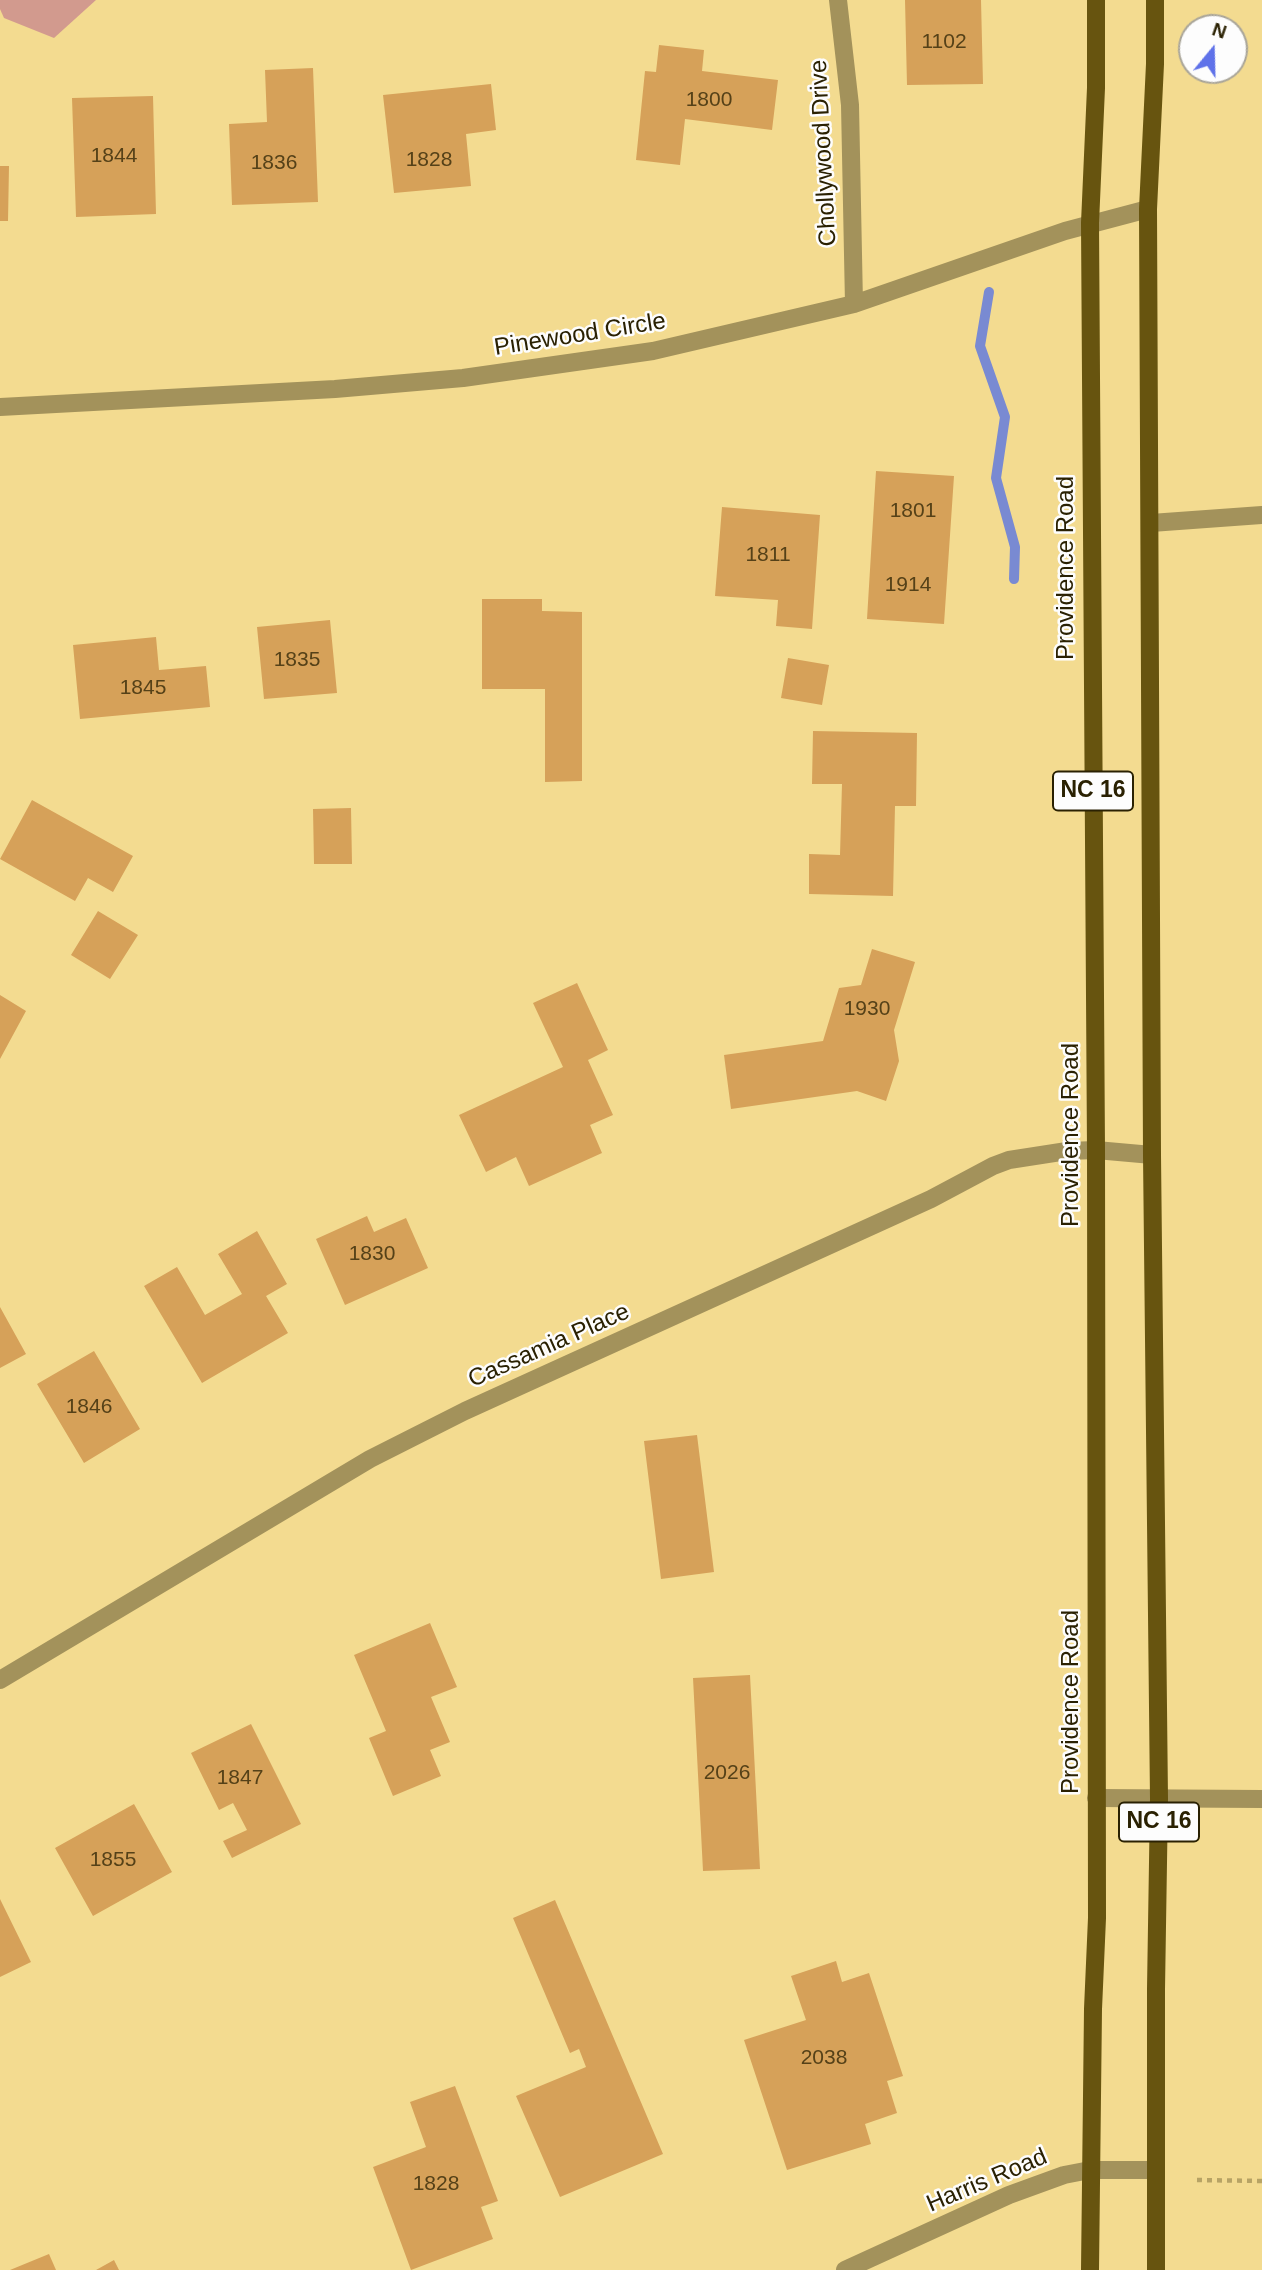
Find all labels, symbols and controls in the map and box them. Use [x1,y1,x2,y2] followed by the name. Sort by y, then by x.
[1178,14,1248,84] north arrow
[1209,18,1229,43] text: N
[921,29,967,55] house number: 1102
[805,59,843,247] street label: Chollywood Drive
[686,87,732,113] house number: 1800
[91,143,137,169] house number: 1844
[406,147,452,173] house number: 1828
[251,150,297,176] house number: 1836
[492,307,668,363] street label: Pinewood Circle
[1052,476,1080,660] street label: Providence Road
[890,498,936,524] house number: 1801
[745,542,791,568] house number: 1811
[885,572,931,598] house number: 1914
[274,647,320,673] house number: 1835
[120,675,166,701] house number: 1845
[1053,772,1133,810] road number: NC 16
[844,996,890,1022] house number: 1930
[1057,1043,1085,1227] street label: Providence Road
[349,1241,395,1267] house number: 1830
[464,1298,634,1394] street label: Cassamia Place
[66,1394,112,1420] house number: 1846
[1057,1610,1085,1794] street label: Providence Road
[704,1760,750,1786] house number: 2026
[217,1765,263,1791] house number: 1847
[1119,1802,1199,1842] road number: NC 16
[90,1847,136,1873] house number: 1855
[801,2045,847,2071] house number: 2038
[922,2143,1052,2219] street label: Harris Road
[413,2171,459,2197] house number: 1828

